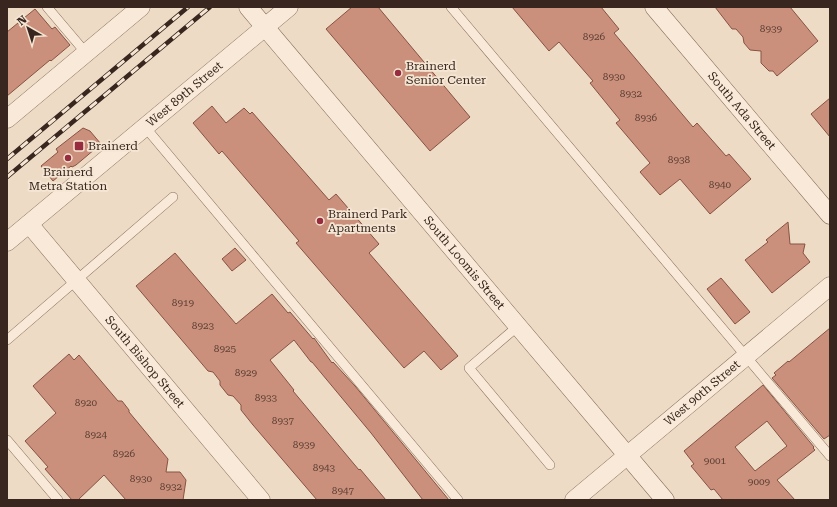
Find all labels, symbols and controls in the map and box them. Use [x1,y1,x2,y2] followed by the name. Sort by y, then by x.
[8,8,48,48] north arrow
[15,13,30,28] text: N
[760,23,783,34] house number: 8939
[583,31,606,42] house number: 8926
[144,58,226,130] street label: West 89th Street
[406,59,486,87] place label: Brainerd Senior Center
[393,68,403,78] marker: Brainerd Senior Center
[705,69,779,153] street label: South Ada Street
[603,71,626,82] house number: 8930
[620,88,643,99] house number: 8932
[635,112,658,123] house number: 8936
[88,139,138,153] place label: Brainerd
[73,140,85,152] marker: Brainerd
[63,153,73,163] marker: Brainerd Metra Station
[668,154,691,165] house number: 8938
[29,165,107,193] place label: Brainerd Metra Station
[709,179,732,190] house number: 8940
[328,207,408,235] place label: Brainerd Park Apartments
[421,213,508,313] street label: South Loomis Street
[315,216,325,226] marker: Brainerd Park Apartments
[172,297,195,308] house number: 8919
[102,313,188,411] street label: South Bishop Street
[192,320,215,331] house number: 8923
[214,343,237,354] house number: 8925
[661,357,743,429] street label: West 90th Street
[235,367,258,378] house number: 8929
[255,392,278,403] house number: 8933
[75,397,98,408] house number: 8920
[272,415,295,426] house number: 8937
[85,429,108,440] house number: 8924
[293,439,316,450] house number: 8939
[113,448,136,459] house number: 8926
[704,455,727,466] house number: 9001
[313,462,336,473] house number: 8943
[130,473,153,484] house number: 8930
[748,476,771,487] house number: 9009
[160,481,183,492] house number: 8932
[332,485,355,496] house number: 8947

